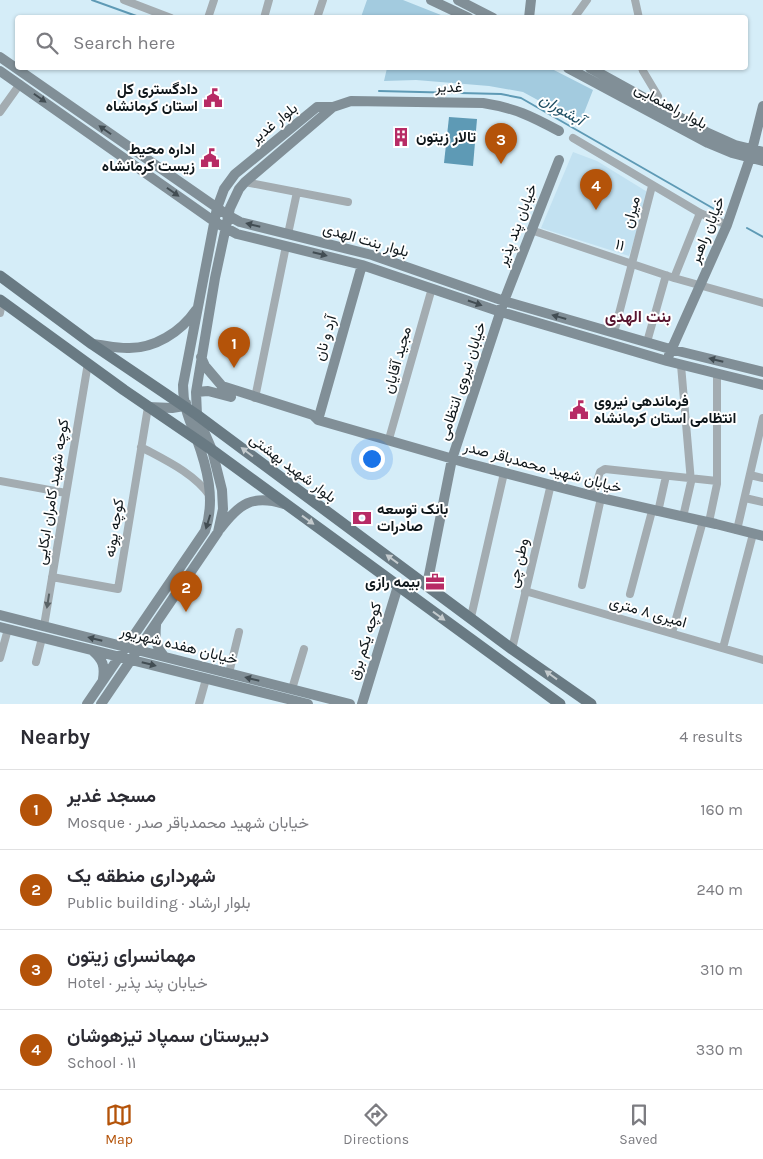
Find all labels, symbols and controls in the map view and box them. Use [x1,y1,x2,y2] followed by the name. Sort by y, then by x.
[15,15,748,70] search box
[33,29,61,57] icon: search
[73,32,175,54] text: Search here
[434,78,463,96] street label: غدیر
[631,79,711,134] street label: بلوار راهنمایی
[106,80,198,115] place label: دادگستری کل استان کرمانشاه
[202,87,224,109] public building icon: دادگستری کل استان کرمانشاه
[536,89,591,132] water label: آبشوران
[33,93,47,103] one-way arrow
[246,99,301,148] street label: بلوار غدیر
[485,123,517,164] pin: 3
[99,125,112,135] one-way arrow
[390,126,412,148] building icon: تالار زیتون
[416,128,476,146] place label: تالار زیتون
[102,140,195,175] place label: اداره محیط زیست کرمانشاه
[199,147,221,169] public building icon: اداره محیط زیست کرمانشاه
[580,169,612,210] pin: 4
[493,181,542,270] street label: خیابان پند پذیر
[166,187,179,197] one-way arrow
[618,194,644,230] street label: میران
[685,194,729,267] street label: خیابان راهبر
[321,219,411,262] street label: بلوار بنت الهدی
[245,221,260,229] one-way arrow
[613,235,627,255] street label: ۱۱
[313,250,328,258] one-way arrow
[468,299,483,307] one-way arrow
[605,307,671,327] district label: بنت الهدی
[310,312,341,363] street label: آرد و نان
[551,313,566,321] one-way arrow
[434,320,491,443] street label: خیابان نیروی انتظامی
[379,324,415,396] street label: مجید آقایان
[218,327,250,368] pin: 1
[708,356,723,364] one-way arrow
[594,392,736,427] place label: فرماندهی نیروی انتظامی استان کرمانشاه
[568,399,590,421] public building icon: فرماندهی نیروی انتظامی استان کرمانشاه
[32,417,73,566] street label: کوچه شهید کامران ابکایی
[245,430,340,507] street label: بلوار شهید بهشتی
[461,437,624,497] street label: خیابان شهید محمدباقر صدر
[359,446,385,472] your location
[240,447,254,457] one-way arrow
[101,497,129,559] street label: کوچه پونه
[377,500,448,535] place label: بانک توسعه صادرات
[351,507,373,529] bank icon: بانک توسعه صادرات
[203,514,211,529] one-way arrow
[301,515,315,525] one-way arrow
[504,536,533,590] street label: وطن چی
[385,554,399,564] one-way arrow
[170,571,202,612] pin: 2
[424,571,446,593] office icon: بیمه رازی
[365,573,420,591] place label: بیمه رازی
[607,592,689,633] street label: امیری ۸ متری
[44,593,52,609] one-way arrow
[345,600,386,682] street label: کوچه یکم برق
[432,611,446,621] one-way arrow
[117,621,240,668] street label: خیابان هفده شهریور
[87,635,102,643] one-way arrow
[142,660,157,668] one-way arrow
[545,670,558,681] one-way arrow
[245,675,260,683] one-way arrow
[20,725,90,749] text: Nearby
[679,727,743,746] text: 4 results
[67,785,156,807] text: مسجد غدیر
[33,800,39,819] text: 1
[700,800,743,819] text: 160 m
[67,813,309,832] text: Mosque · خیابان شهید محمدباقر صدر
[67,865,216,887] text: شهرداری منطقه یک
[31,880,41,899] text: 2
[697,880,743,899] text: 240 m
[67,893,250,912] text: Public building · بلوار ارشاد
[67,945,196,967] text: مهمانسرای زیتون
[31,960,41,979] text: 3
[700,960,743,979] text: 310 m
[67,973,208,992] text: Hotel · خیابان پند پذیر
[67,1025,269,1047] text: دبیرستان سمپاد تیزهوشان
[31,1040,41,1059] text: 4
[696,1040,743,1059] text: 330 m
[67,1053,136,1072] text: School · ۱۱
[105,1101,133,1148] tab: Map
[343,1101,409,1148] tab: Directions
[619,1101,658,1148] tab: Saved

